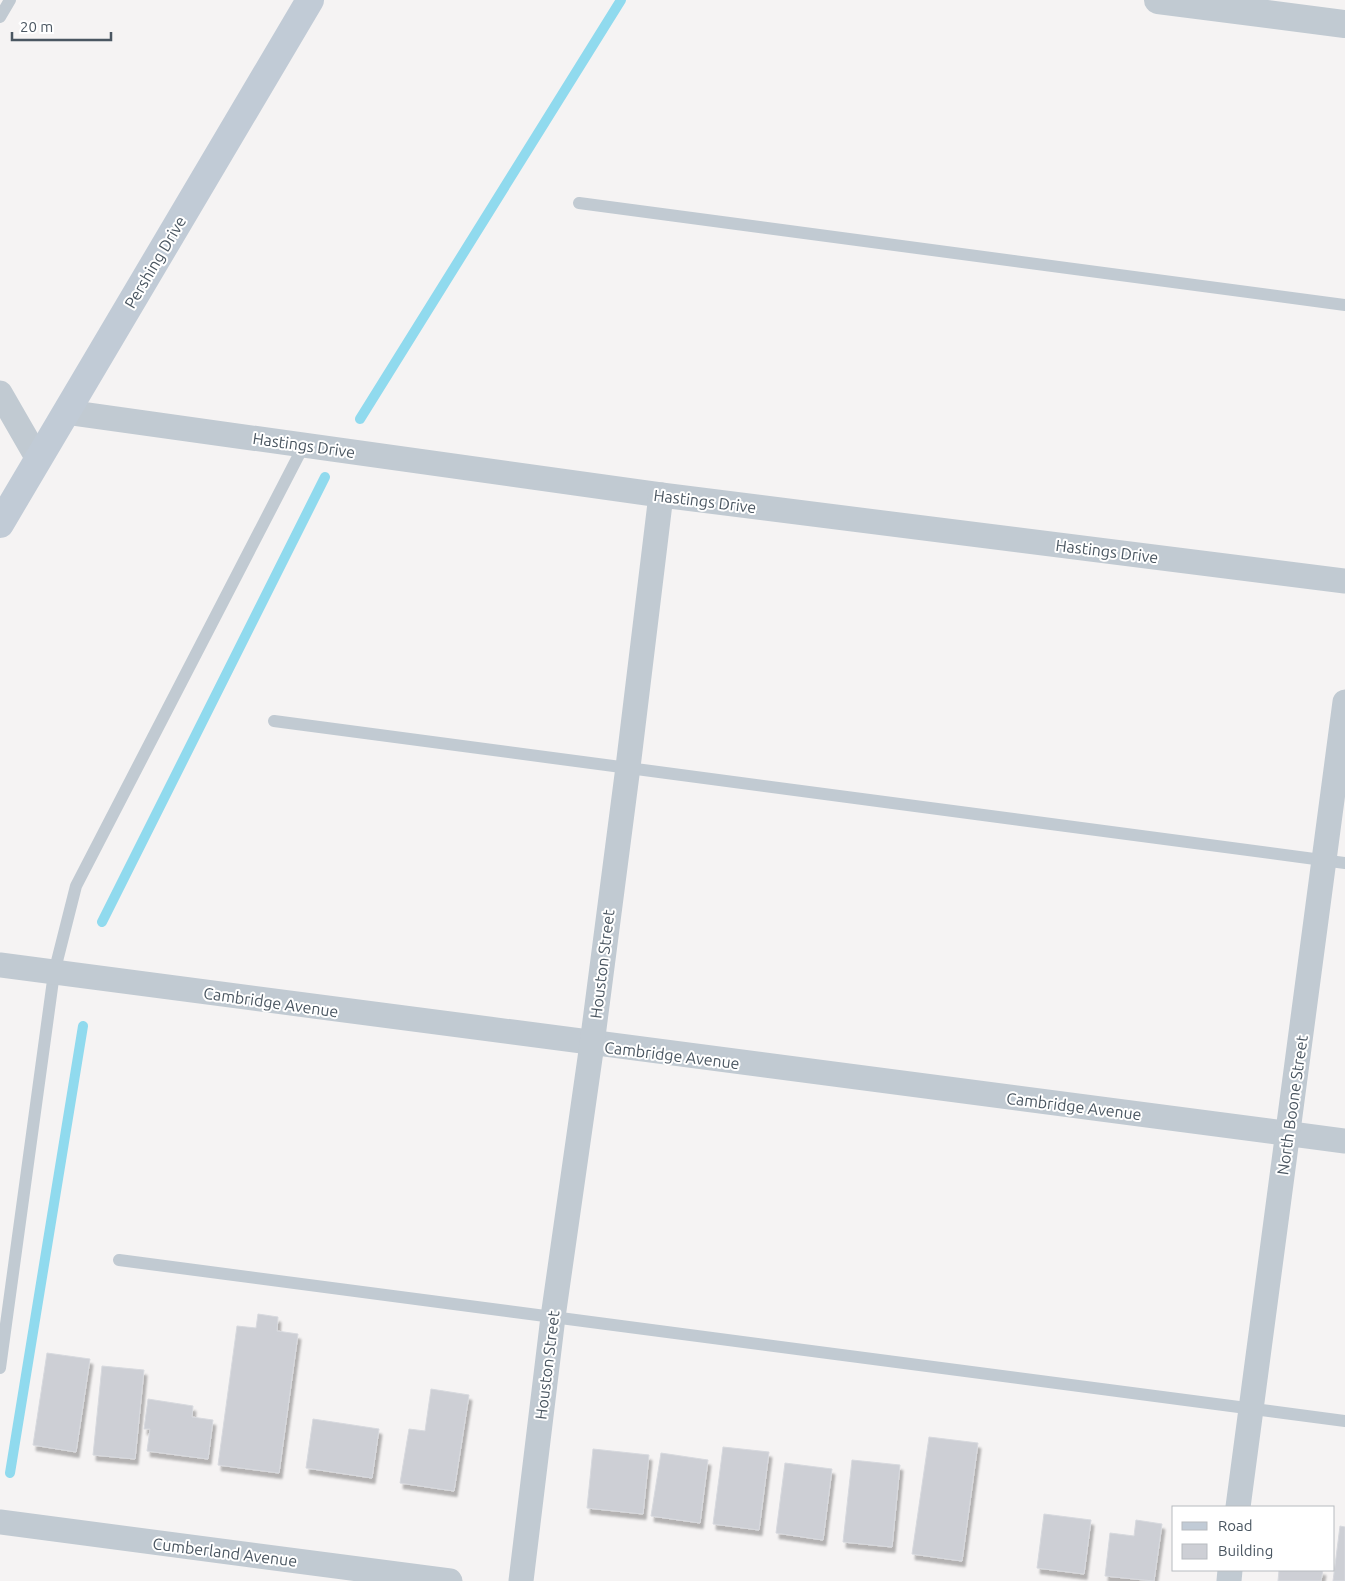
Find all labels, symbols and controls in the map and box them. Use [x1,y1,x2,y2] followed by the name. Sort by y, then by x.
[12,10,111,42] scale bar
[20,18,53,35] text: 20 m
[121,213,189,311] street label: Pershing Drive
[252,429,356,461] street label: Hastings Drive
[653,486,757,516] street label: Hastings Drive
[1055,536,1159,566] street label: Hastings Drive
[586,908,618,1020] street label: Houston Street
[202,984,340,1020] street label: Cambridge Avenue
[1273,1033,1311,1176] street label: North Boone Street
[603,1038,741,1072] street label: Cambridge Avenue
[1005,1089,1143,1123] street label: Cambridge Avenue
[531,1309,563,1421] street label: Houston Street
[1172,1506,1335,1571] legend
[1218,1517,1253,1534] text: Road
[152,1534,298,1570] street label: Cumberland Avenue
[1218,1542,1273,1559] text: Building

